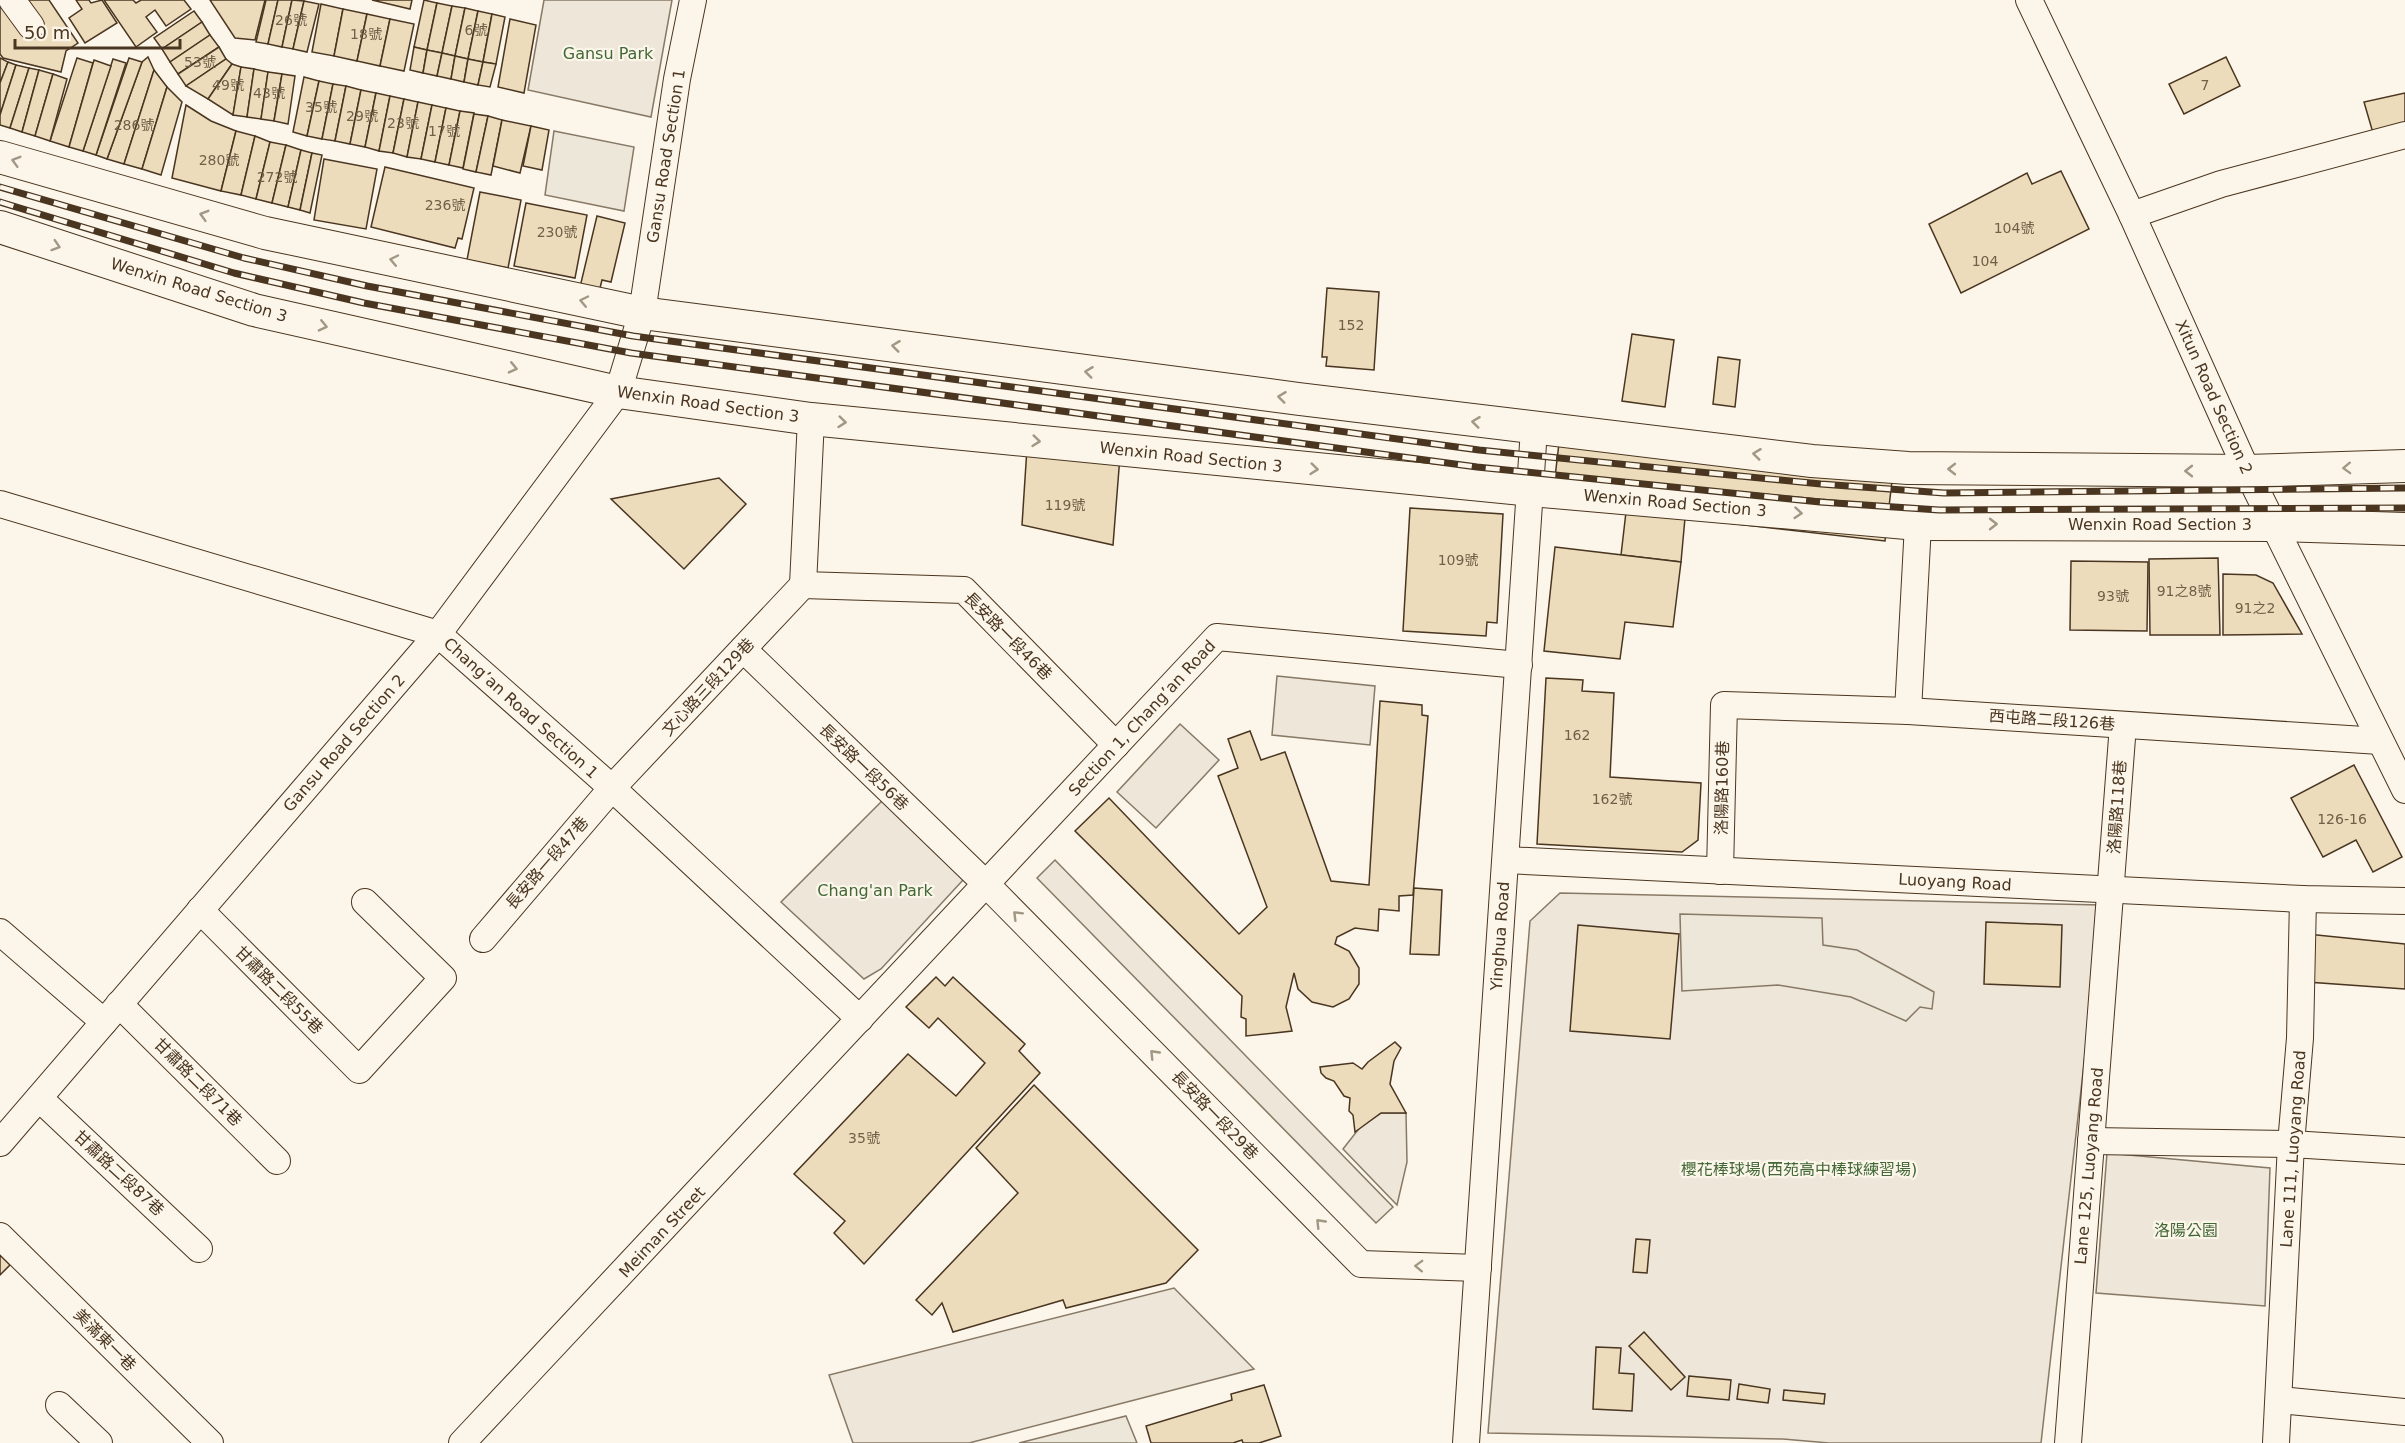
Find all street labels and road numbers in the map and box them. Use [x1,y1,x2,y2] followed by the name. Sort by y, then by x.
[643,68,689,244] street label: Gansu Road Section 1
[108,254,290,326] street label: Wenxin Road Section 3
[2171,317,2257,477] street label: Xitun Road Section 2
[616,382,800,426] street label: Wenxin Road Section 3
[1099,438,1283,476] street label: Wenxin Road Section 3
[1583,486,1767,520] street label: Wenxin Road Section 3
[2068,515,2252,534] street label: Wenxin Road Section 3
[960,588,1056,684] street label: 長安路一段46巷
[440,634,602,782] street label: Chang’an Road Section 1
[658,634,758,740] street label: 文心路三段129巷
[1065,636,1219,800] street label: Section 1, Chang’an Road
[279,670,409,816] street label: Gansu Road Section 2
[1988,706,2116,734] street label: 西屯路二段126巷
[816,720,912,814] street label: 長安路一段56巷
[1712,741,1732,835] street label: 洛陽路160巷
[2104,759,2130,855] street label: 洛陽路118巷
[502,813,592,913] street label: 長安路一段47巷
[1898,870,2012,894] street label: Luoyang Road
[1487,881,1513,992] street label: Yinghua Road
[231,942,327,1038] street label: 甘肅路二段55巷
[150,1034,246,1130] street label: 甘肅路二段71巷
[2277,1050,2309,1248] street label: Lane 111, Luoyang Road
[1168,1067,1262,1163] street label: 長安路一段29巷
[2071,1067,2107,1265] street label: Lane 125, Luoyang Road
[70,1126,168,1220] street label: 甘肅路二段87巷
[615,1183,709,1281] street label: Meiman Street
[70,1305,140,1375] street label: 美滿東一巷

